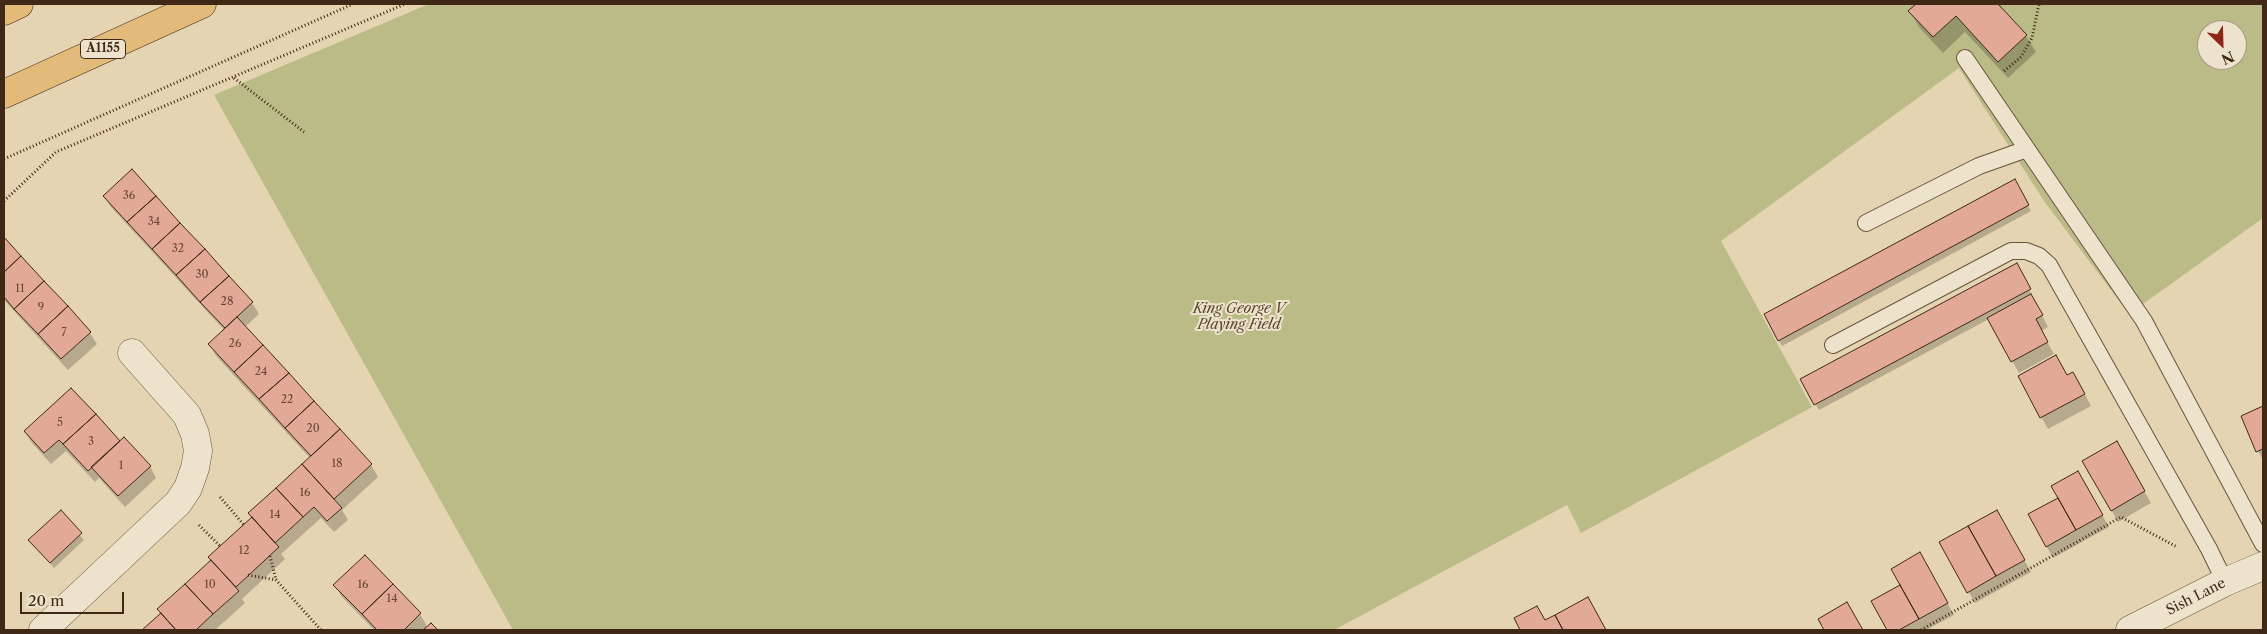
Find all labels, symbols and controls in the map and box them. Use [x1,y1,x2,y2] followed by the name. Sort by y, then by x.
[2197,20,2247,70] north arrow
[80,40,126,59] road number: A1155
[2218,47,2237,68] text: N
[123,189,135,203] house number: 36
[148,215,160,229] house number: 34
[172,242,184,256] house number: 32
[195,268,209,282] house number: 30
[15,282,25,296] house number: 11
[221,295,233,309] house number: 28
[38,301,44,315] house number: 9
[1193,301,1285,334] park label: King George V Playing Field
[61,326,67,340] house number: 7
[229,337,241,351] house number: 26
[255,365,267,379] house number: 24
[281,393,293,407] house number: 22
[57,416,63,430] house number: 5
[306,422,320,436] house number: 20
[88,435,94,449] house number: 3
[331,457,343,471] house number: 18
[119,459,123,473] house number: 1
[299,486,311,500] house number: 16
[270,508,280,522] house number: 14
[239,544,249,558] house number: 12
[2163,575,2229,619] street label: Sish Lane
[204,578,216,592] house number: 10
[357,578,369,592] house number: 16
[22,582,126,614] scale bar
[28,591,64,610] text: 20 m
[387,592,397,606] house number: 14

